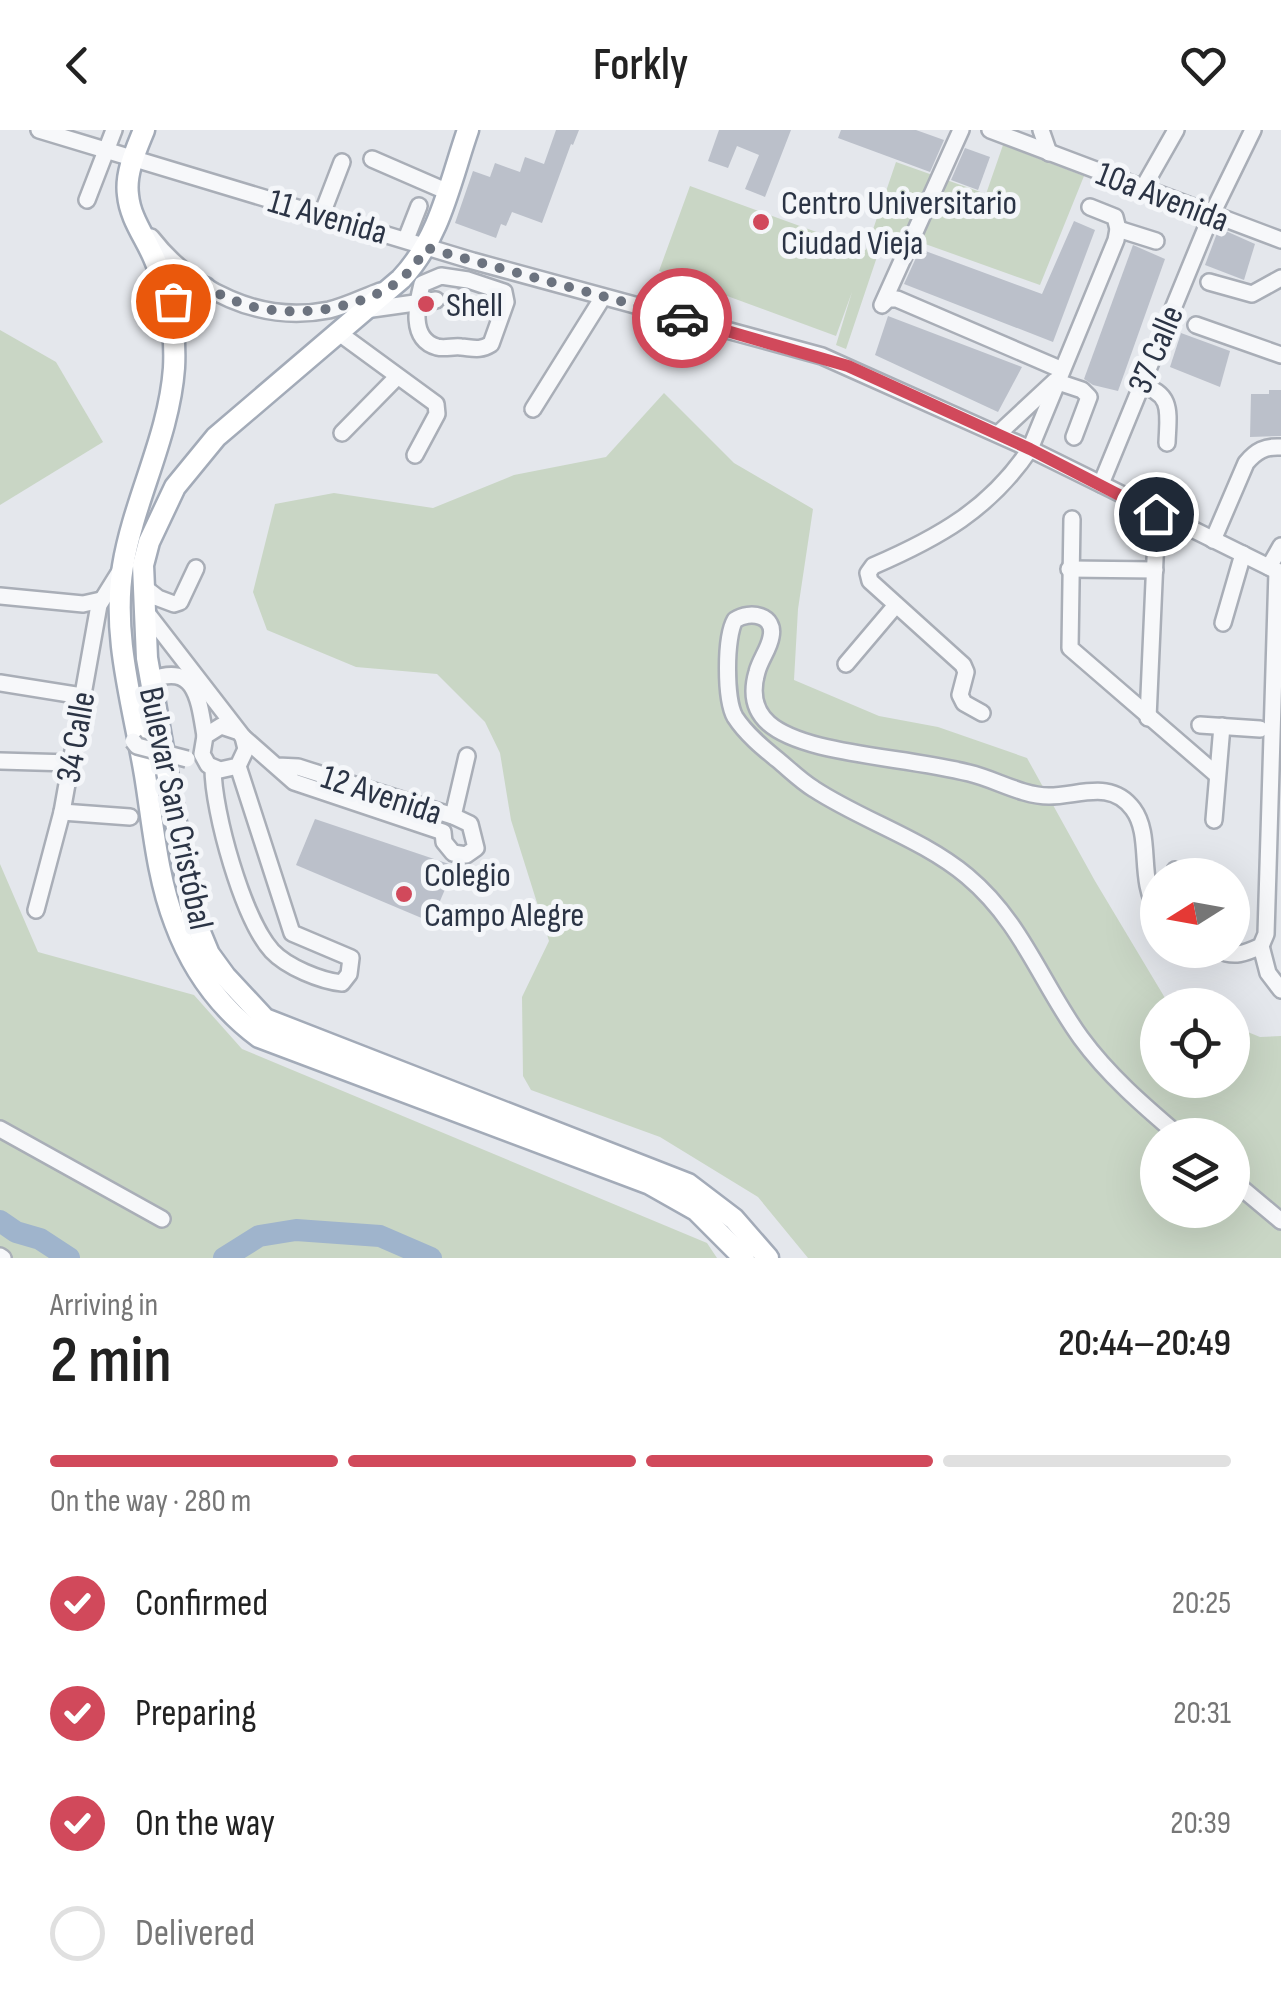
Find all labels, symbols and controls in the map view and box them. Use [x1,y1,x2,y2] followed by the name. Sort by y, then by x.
[50,38,105,93] icon: back
[593,38,688,93] text: Forkly
[1176,38,1231,93] icon: heart
[1090,153,1235,242] street label: 10a Avenida
[263,180,392,255] street label: 11 Avenida
[781,182,1017,265] place label: Centro Universitario Ciudad Vieja
[750,211,772,233] marker: Centro Universitario Ciudad Vieja
[131,259,216,344] pin
[632,268,732,368] courier
[146,274,201,329] icon: bag
[446,284,503,327] place label: Shell
[655,291,710,346] icon: car
[415,293,437,315] marker: Shell
[1119,299,1194,400] street label: 37 Calle
[1114,472,1199,557] pin
[1129,487,1184,542] icon: home
[129,683,222,934] street label: Bulevar San Cristóbal
[47,688,106,786] street label: 34 Calle
[316,756,447,835] street label: 12 Avenida
[424,854,584,937] place label: Colegio Campo Alegre
[1140,858,1250,968] north arrow
[1140,858,1250,1228] map controls
[393,883,415,905] marker: Colegio Campo Alegre
[1140,988,1250,1098] button: locate
[1140,1118,1250,1228] button: layers
[50,1286,158,1325] text: Arriving in
[1058,1321,1231,1366] text: 20:44–20:49
[50,1323,172,1401] text: 2 min
[50,1482,251,1521] text: On the way · 280 m
[50,1576,105,1631] icon: check
[135,1581,268,1626] text: Confirmed
[1172,1584,1231,1623] text: 20:25
[50,1686,105,1741] icon: check
[135,1691,256,1736] text: Preparing
[1173,1694,1231,1733] text: 20:31
[50,1796,105,1851] icon: check
[135,1801,275,1846] text: On the way
[1170,1804,1231,1843] text: 20:39
[135,1911,255,1956] text: Delivered

